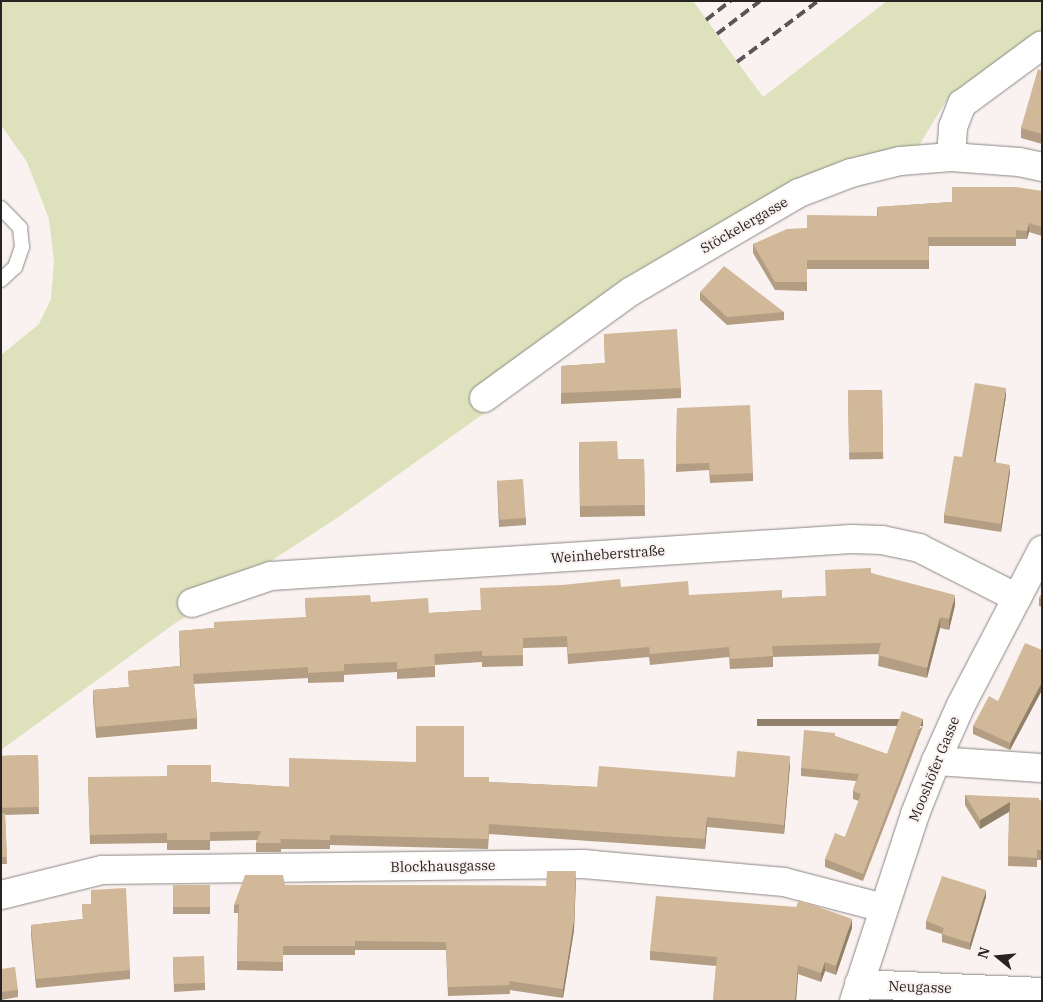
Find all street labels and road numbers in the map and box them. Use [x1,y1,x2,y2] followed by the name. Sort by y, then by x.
[697,193,791,257] street label: Stöckelergasse
[550,542,666,566] street label: Weinheberstraße
[905,714,963,824] street label: Mooshöfer Gasse
[390,857,496,875] street label: Blockhausgasse
[888,978,952,996] street label: Neugasse

